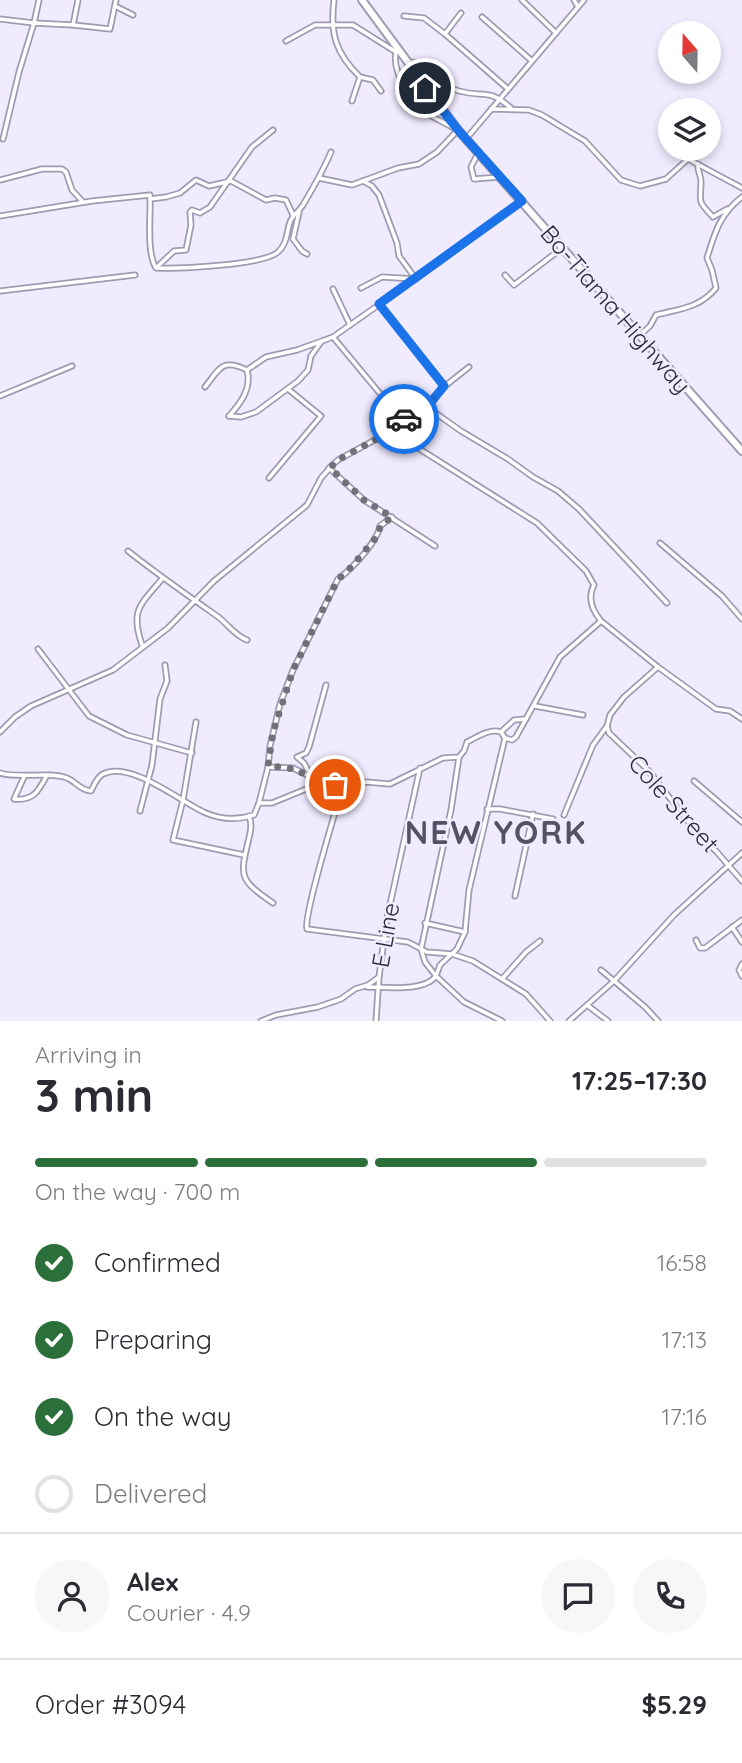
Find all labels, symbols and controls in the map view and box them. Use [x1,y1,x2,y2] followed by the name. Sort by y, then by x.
[658,21,721,84] north arrow
[658,21,721,161] map controls
[395,58,455,118] pin
[406,69,444,107] icon: home
[658,98,721,161] button: layers
[534,218,698,400] street label: Bo-Tiama Highway
[369,384,439,454] courier
[385,400,423,438] icon: car
[622,748,726,858] street label: Cole Street
[305,755,365,815] pin
[316,766,354,804] icon: bag
[405,812,587,852] district label: NEW YORK
[365,900,405,970] street label: E Line
[35,1040,142,1069] text: Arriving in
[572,1064,707,1097] text: 17:25–17:30
[35,1066,153,1124] text: 3 min
[35,1177,240,1206] text: On the way · 700 m
[35,1244,73,1282] icon: check
[94,1246,221,1279] text: Confirmed
[657,1248,707,1277] text: 16:58
[35,1321,73,1359] icon: check
[94,1323,212,1356] text: Preparing
[662,1325,707,1354] text: 17:13
[35,1398,73,1436] icon: check
[94,1400,232,1433] text: On the way
[662,1402,707,1431] text: 17:16
[94,1477,207,1510] text: Delivered
[35,1559,109,1633] button: person
[541,1559,615,1633] button: chat
[633,1559,707,1633] button: phone
[127,1565,178,1598] text: Alex
[127,1598,251,1627] text: Courier · 4.9
[35,1688,186,1721] text: Order #3094
[642,1688,707,1721] text: $5.29

